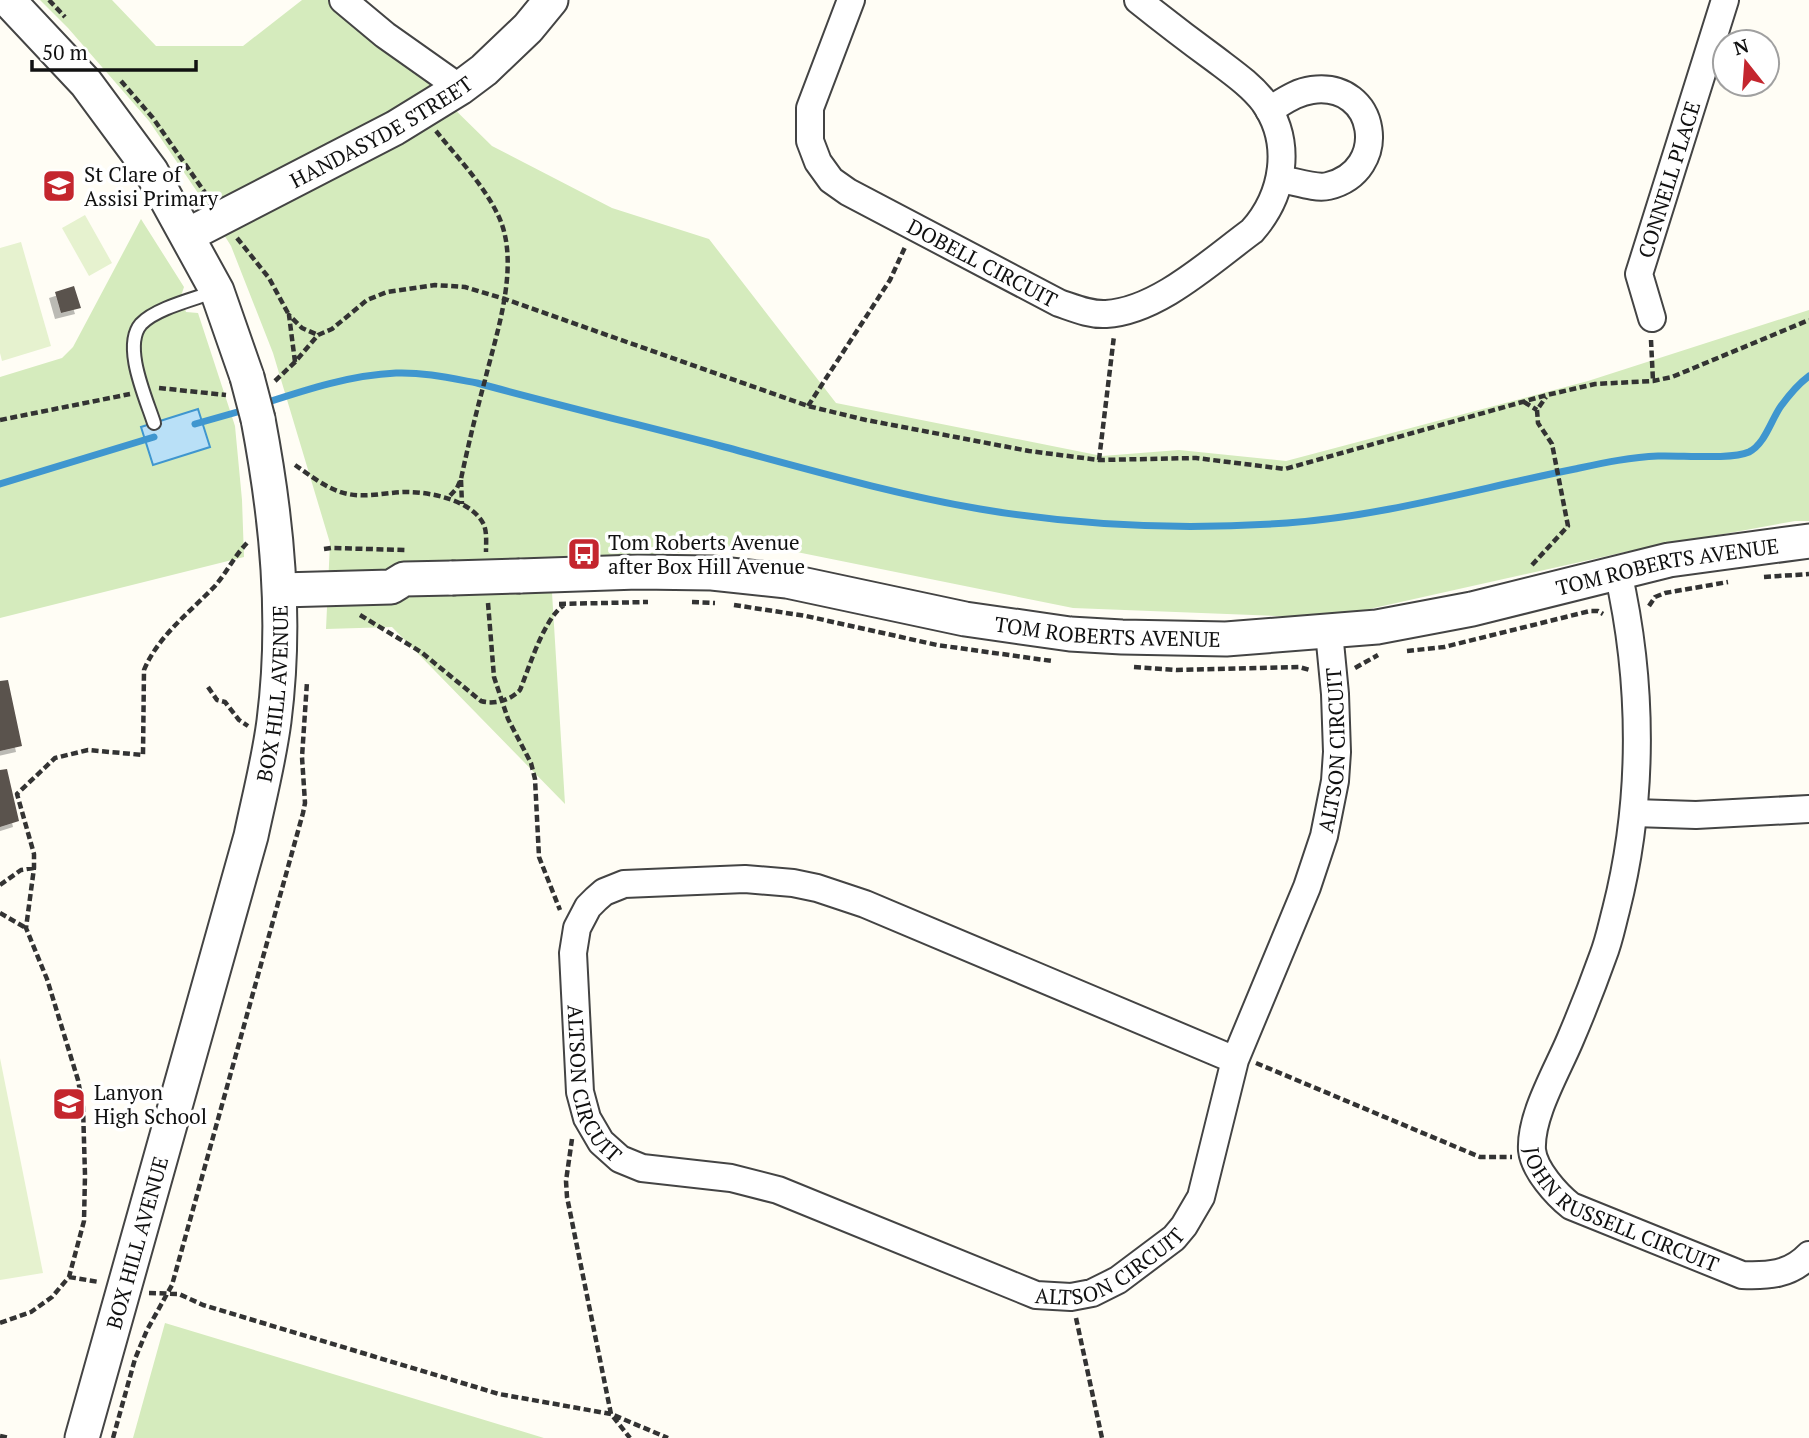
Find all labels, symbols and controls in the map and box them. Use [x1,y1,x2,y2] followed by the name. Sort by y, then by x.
[32,28,196,72] scale bar
[1711,28,1781,98] north arrow
[1730,32,1752,60] text: N
[42,38,88,66] text: 50 m
[285,69,478,194] street label: HANDASYDE STREET
[1631,98,1706,261] street label: CONNELL PLACE
[84,160,218,212] place label: St Clare of Assisi Primary
[40,167,78,205] school or university icon: St Clare of Assisi Primary
[903,212,1062,314] street label: DOBELL CIRCUIT
[608,528,805,580] place label: Tom Roberts Avenue after Box Hill Avenue
[1553,531,1780,602] street label: TOM ROBERTS AVENUE
[565,535,603,573] bus stop icon: Tom Roberts Avenue after Box Hill Avenue
[249,605,294,785] street label: BOX HILL AVENUE
[993,609,1221,653] street label: TOM ROBERTS AVENUE
[1311,666,1351,835] street label: ALTSON CIRCUIT
[562,1004,628,1168] street label: ALTSON CIRCUIT
[94,1078,207,1130] place label: Lanyon High School
[50,1085,88,1123] school or university icon: Lanyon High School
[1518,1145,1723,1278] street label: JOHN RUSSELL CIRCUIT
[99,1153,174,1332] street label: BOX HILL AVENUE
[1034,1222,1191,1311] street label: ALTSON CIRCUIT

